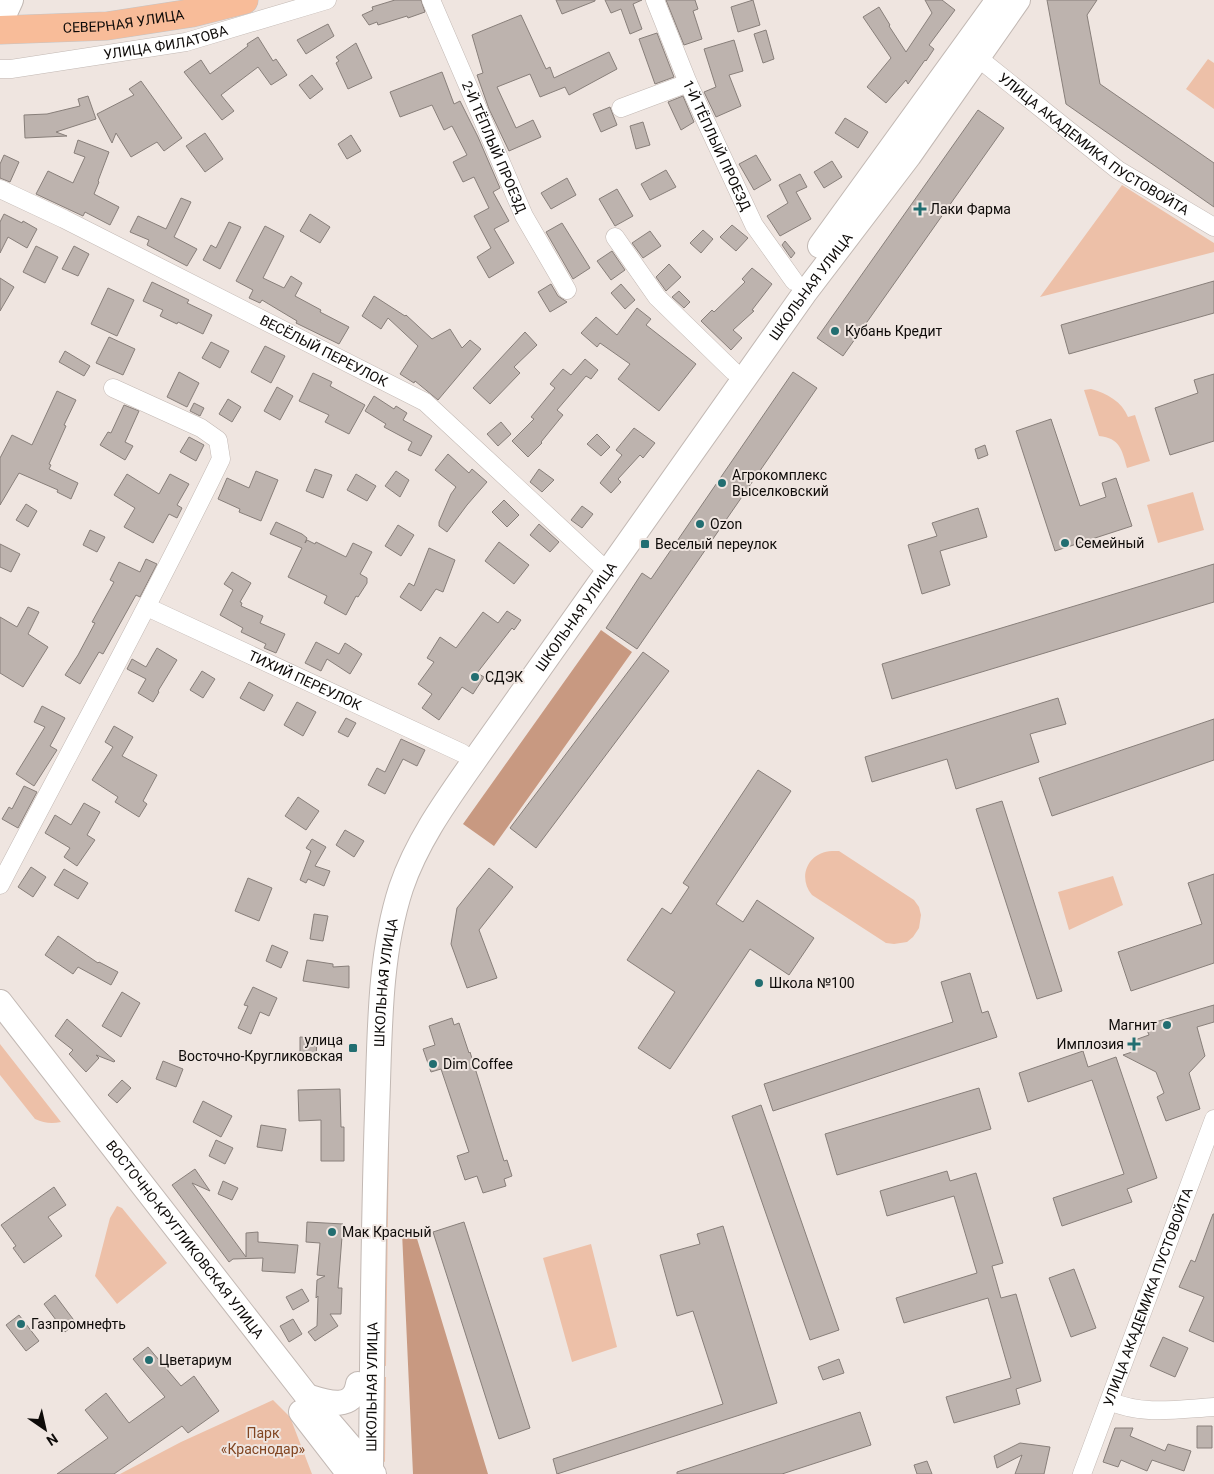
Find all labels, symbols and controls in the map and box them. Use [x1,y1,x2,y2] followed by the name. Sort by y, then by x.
[63,6,185,36] street label: СЕВЕРНАЯ УЛИЦА
[103,22,230,63] street label: УЛИЦА ФИЛАТОВА
[995,70,1192,218] street label: УЛИЦА АКАДЕМИКА ПУСТОВОЙТА
[680,77,754,214] street label: 1-Й ТЁПЛЫЙ ПРОЕЗД
[459,79,530,216] street label: 2-Й ТЁПЛЫЙ ПРОЕЗД
[930,201,1011,217] place label: Лаки Фарма
[914,203,926,215] marker: Лаки Фарма
[766,230,856,343] street label: ШКОЛЬНАЯ УЛИЦА
[257,312,390,390] street label: ВЕСЁЛЫЙ ПЕРЕУЛОК
[845,323,943,339] place label: Кубань Кредит
[829,325,841,337] marker: Кубань Кредит
[732,467,829,499] place label: Агрокомплекс Выселковский
[716,477,728,489] marker: Агрокомплекс Выселковский
[710,516,742,532] place label: Ozon
[694,518,706,530] marker: Ozon
[1075,535,1144,551] place label: Семейный
[655,536,778,552] place label: Веселый переулок
[1059,537,1071,549] marker: Семейный
[639,538,651,550] marker: Веселый переулок
[532,559,620,674] street label: ШКОЛЬНАЯ УЛИЦА
[246,647,364,713] street label: ТИХИЙ ПЕРЕУЛОК
[485,669,523,685] place label: СДЭК
[469,671,481,683] marker: СДЭК
[371,916,401,1047] street label: ШКОЛЬНАЯ УЛИЦА
[769,975,855,991] place label: Школа №100
[753,977,765,989] marker: Школа №100
[1108,1017,1157,1033] place label: Магнит
[1161,1019,1173,1031] marker: Магнит
[178,1032,343,1064] place label: улица Восточно-Кругликовская
[1057,1036,1124,1052] place label: Имплозия
[1128,1038,1140,1050] marker: Имплозия
[347,1042,359,1054] marker: улица Восточно-Кругликовская
[443,1056,513,1072] place label: Dim Coffee
[427,1058,439,1070] marker: Dim Coffee
[103,1137,267,1342] street label: ВОСТОЧНО-КРУГЛИКОВСКАЯ УЛИЦА
[1100,1185,1196,1408] street label: УЛИЦА АКАДЕМИКА ПУСТОВОЙТА
[342,1224,432,1240] place label: Мак Красный
[326,1226,338,1238] marker: Мак Красный
[31,1316,126,1332] place label: Газпромнефть
[15,1318,27,1330] marker: Газпромнефть
[363,1322,380,1452] street label: ШКОЛЬНАЯ УЛИЦА
[159,1352,232,1368] place label: Цветариум
[143,1354,155,1366] marker: Цветариум
[20,1404,70,1454] north arrow
[221,1425,306,1457] park label: Парк «Краснодар»
[44,1430,61,1449] text: N

